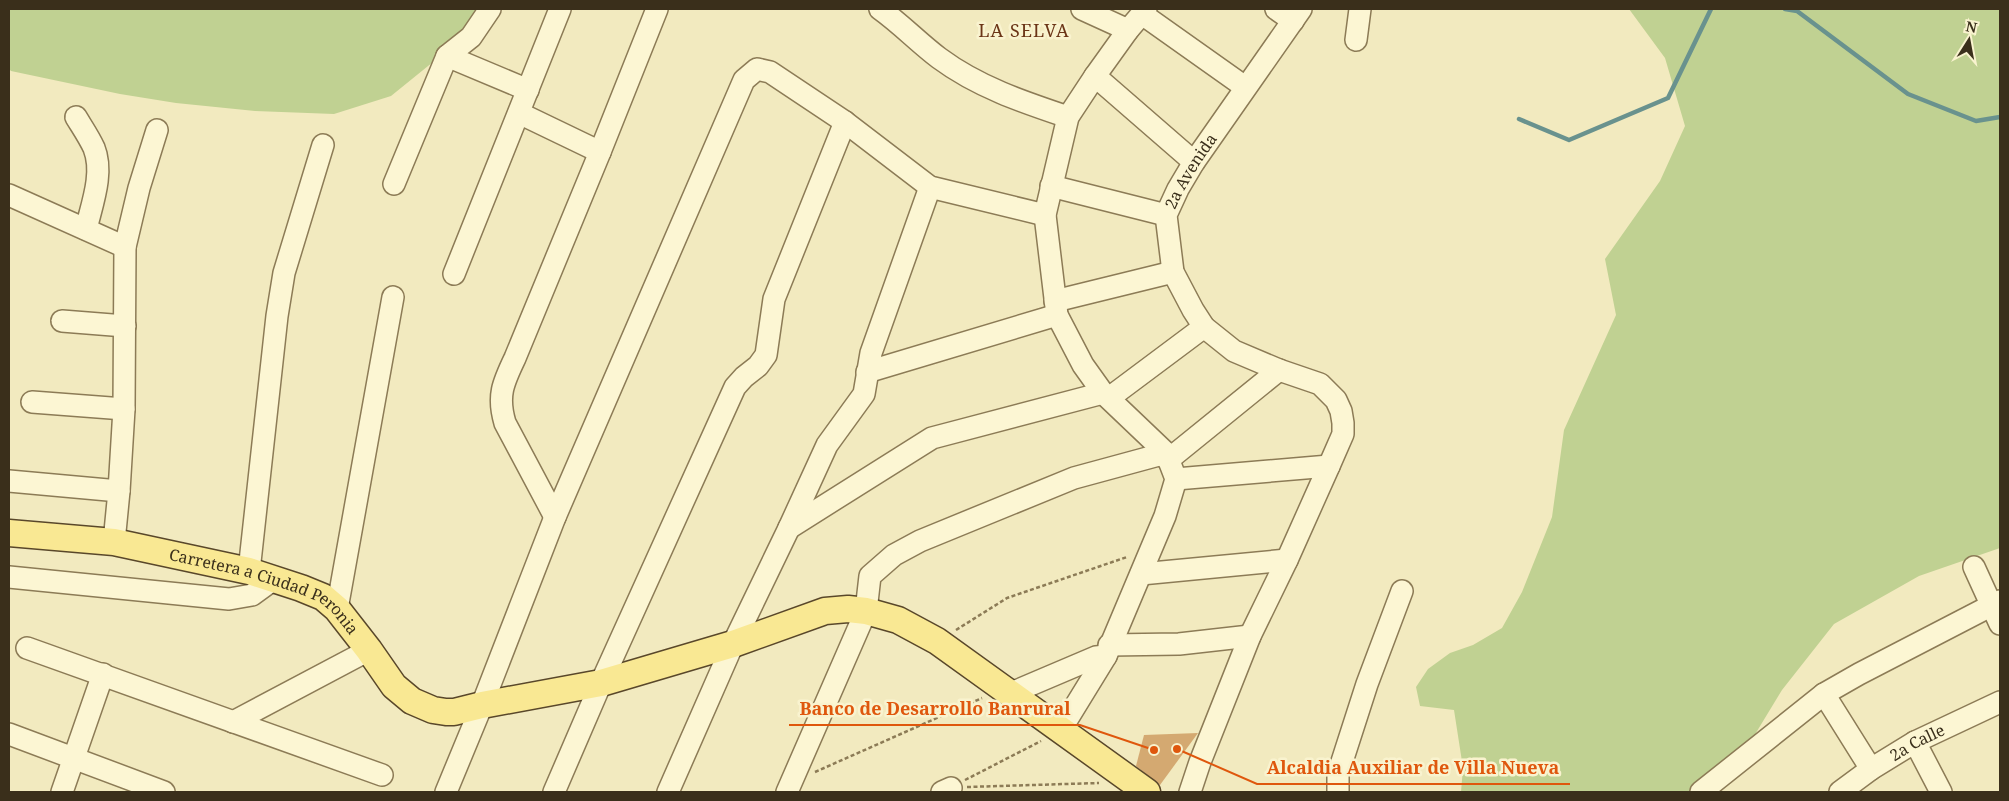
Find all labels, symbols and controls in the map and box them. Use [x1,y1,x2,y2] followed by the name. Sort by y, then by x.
[1944,15,1994,65] north arrow
[1964,16,1979,37] text: N
[978,18,1070,42] district label: LA SELVA
[1159,129,1222,212] street label: 2a Avenida
[167,543,364,639] street label: Carretera a Ciudad Peronia
[789,692,1080,725] callout: Banco de Desarrollo Banrural
[799,696,1071,720] text: Banco de Desarrollo Banrural
[1885,719,1948,766] street label: 2a Calle
[1257,751,1570,784] callout: Alcaldia Auxiliar de Villa Nueva
[1267,755,1560,779] text: Alcaldia Auxiliar de Villa Nueva

